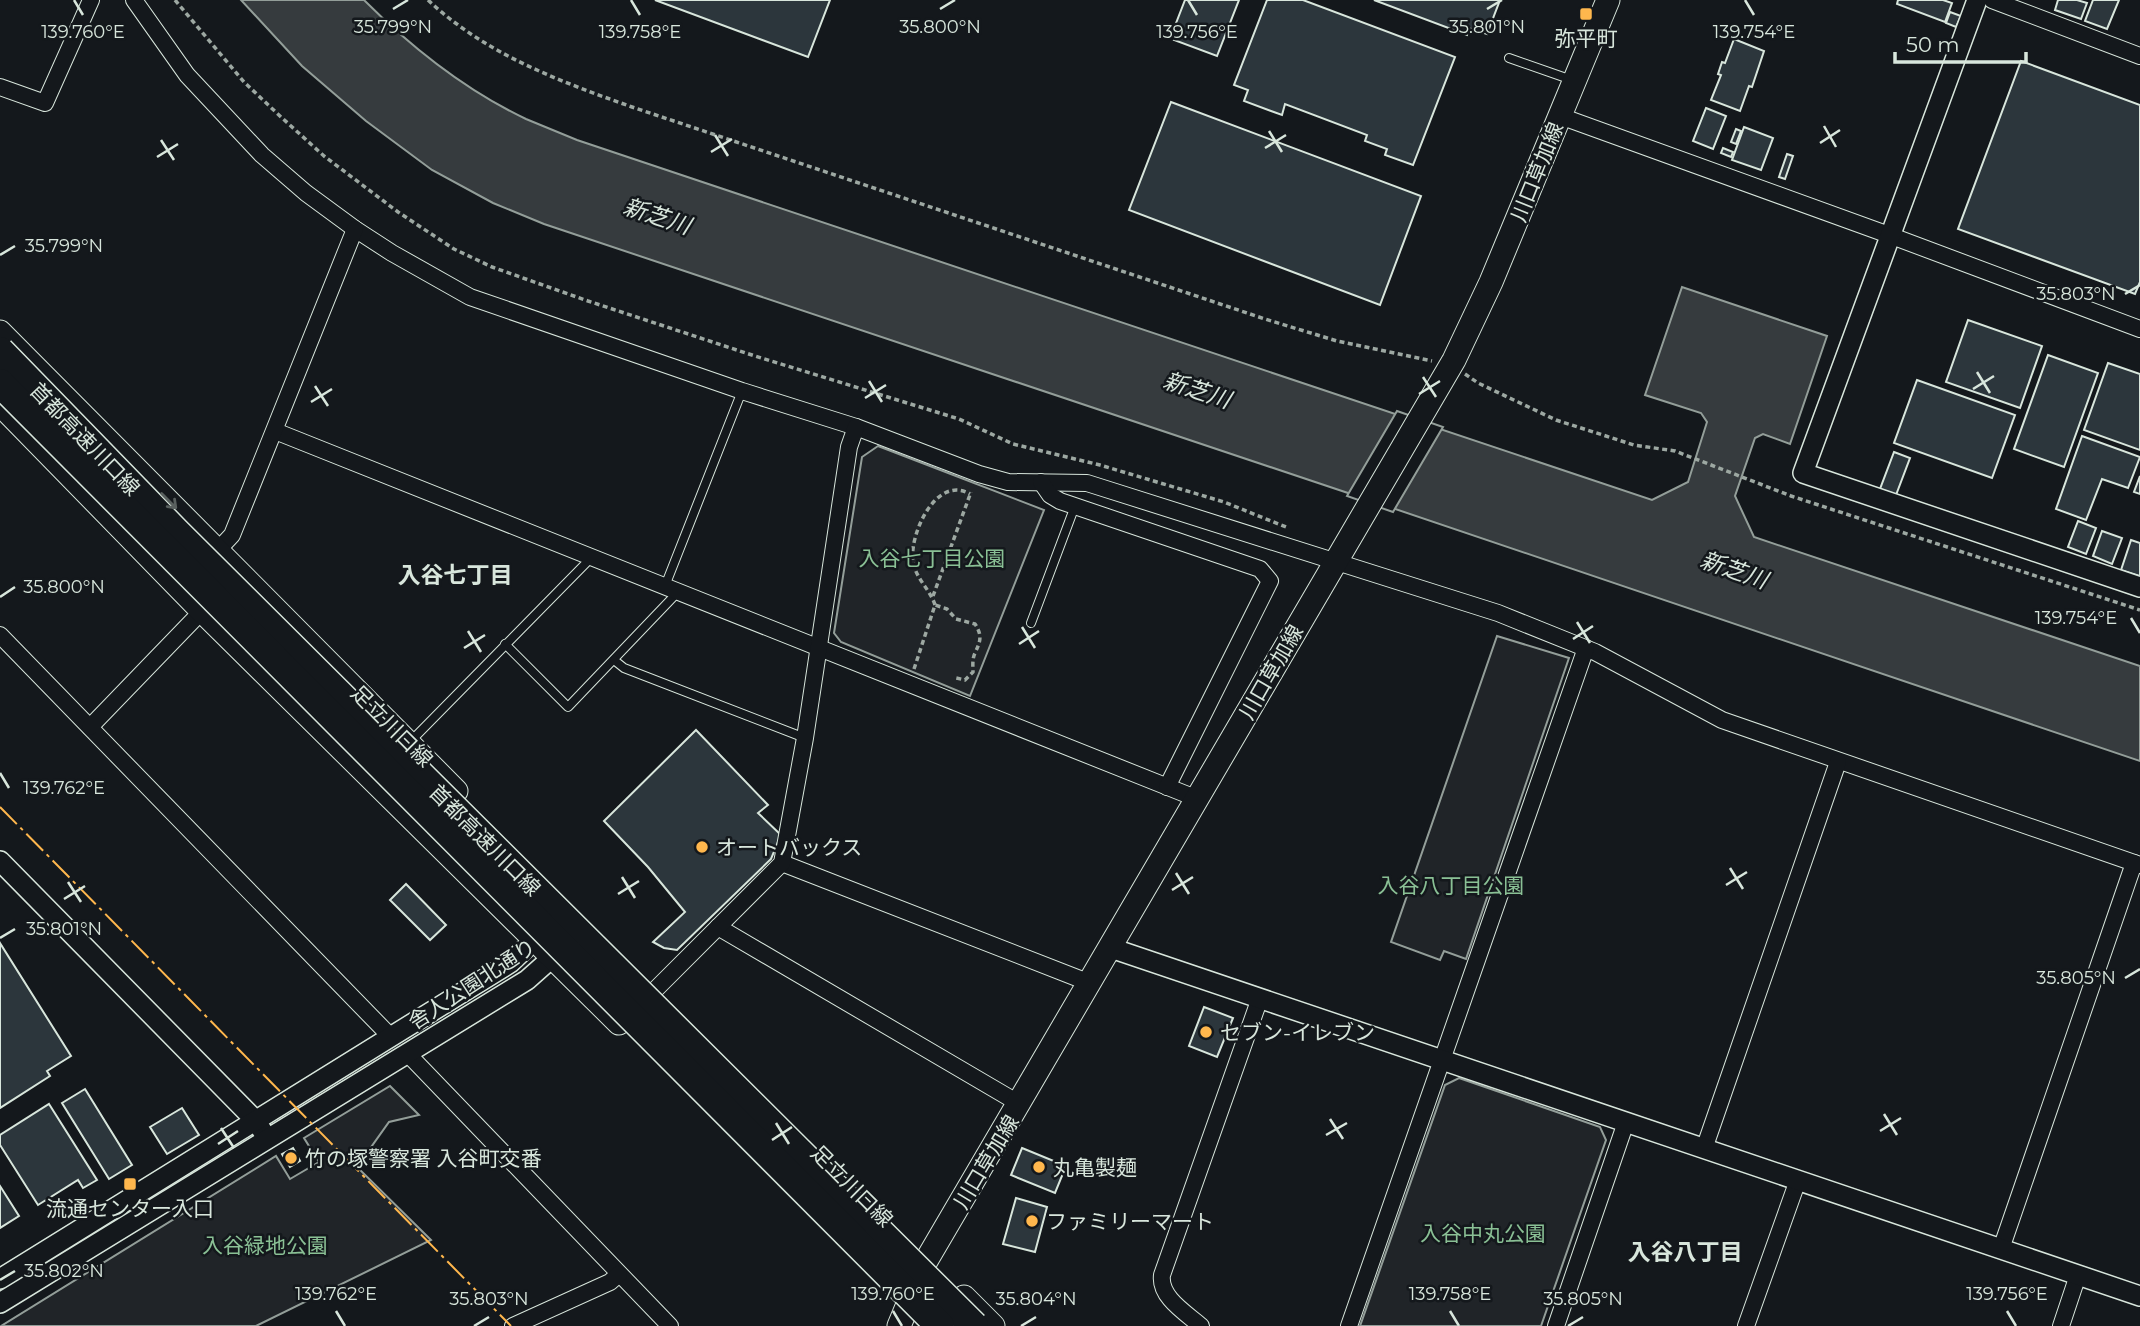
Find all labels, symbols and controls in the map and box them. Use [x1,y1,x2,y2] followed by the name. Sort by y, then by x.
[1578,6,1594,22] marker: 弥平町
[354,16,432,38] text: 35.799°N
[899,16,981,38] text: 35.800°N
[1449,16,1525,38] text: 35.801°N
[41,21,125,43] text: 139.760°E
[599,21,681,43] text: 139.758°E
[1156,21,1238,43] text: 139.756°E
[1713,21,1795,43] text: 139.754°E
[1895,21,2026,65] scale bar
[1555,26,1618,51] place label: 弥平町
[1906,32,1960,57] text: 50 m
[1506,119,1568,225] street label: 川口草加線
[620,192,697,241] water label: 新芝川
[25,235,103,257] text: 35.799°N
[2036,283,2116,305] text: 35.803°N
[1160,366,1237,415] water label: 新芝川
[25,377,145,501] street label: 首都高速川口線
[161,493,178,510] one-way arrow
[859,546,1006,571] park label: 入谷七丁目公園
[1697,546,1774,595] water label: 新芝川
[398,561,513,589] district label: 入谷七丁目
[23,576,105,598] text: 35.800°N
[2035,607,2117,629] text: 139.754°E
[1234,620,1308,724] street label: 川口草加線
[346,680,438,772] street label: 足立川口線
[23,777,105,799] text: 139.762°E
[424,779,546,901] street label: 首都高速川口線
[716,835,862,860] place label: オートバックス
[694,839,710,855] marker: オートバックス
[1378,873,1525,898] park label: 入谷八丁目公園
[26,918,102,940] text: 35.801°N
[404,933,540,1035] street label: 舎人公園北通り
[2036,967,2116,989] text: 35.805°N
[1220,1020,1375,1045] place label: セブン-イレブン
[1198,1024,1214,1040] marker: セブン-イレブン
[948,1111,1024,1213] street label: 川口草加線
[806,1140,898,1232] street label: 足立川口線
[305,1146,542,1171] place label: 竹の塚警察署 入谷町交番
[283,1150,299,1166] marker: 竹の塚警察署 入谷町交番
[1053,1155,1137,1180] place label: 丸亀製麺
[1031,1159,1047,1175] marker: 丸亀製麺
[122,1176,138,1192] marker: 流通センター入口
[46,1196,214,1221] place label: 流通センター入口
[1046,1209,1214,1234] place label: ファミリーマート
[1024,1213,1040,1229] marker: ファミリーマート
[1420,1221,1546,1246] park label: 入谷中丸公園
[202,1233,328,1258] park label: 入谷緑地公園
[1628,1238,1743,1266] district label: 入谷八丁目
[24,1260,104,1282] text: 35.802°N
[295,1283,377,1305] text: 139.762°E
[851,1283,935,1305] text: 139.760°E
[1409,1283,1491,1305] text: 139.758°E
[1966,1283,2048,1305] text: 139.756°E
[449,1288,529,1310] text: 35.803°N
[995,1288,1077,1310] text: 35.804°N
[1543,1288,1623,1310] text: 35.805°N

